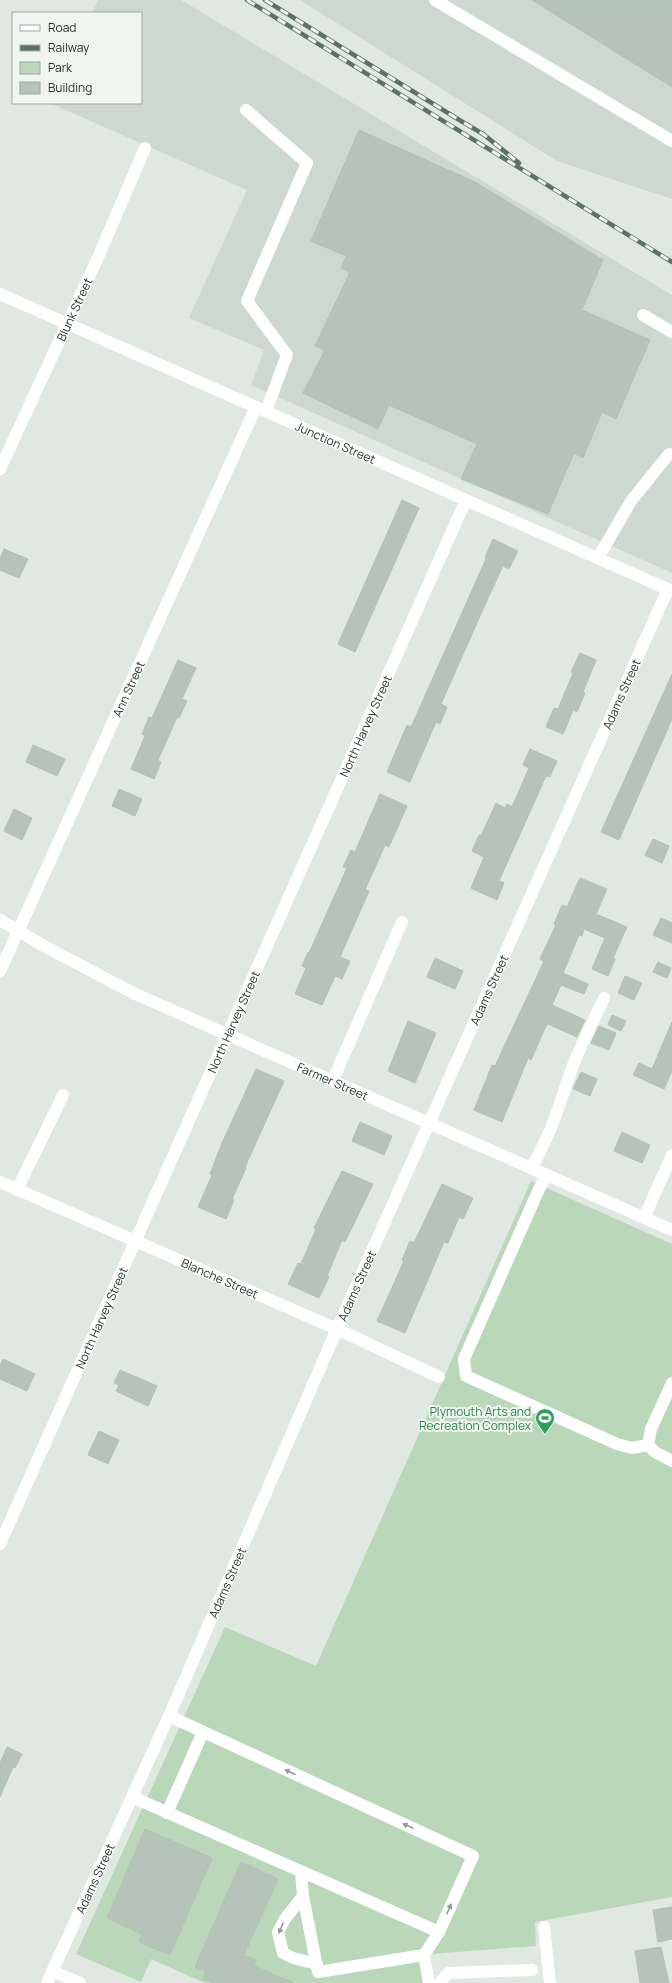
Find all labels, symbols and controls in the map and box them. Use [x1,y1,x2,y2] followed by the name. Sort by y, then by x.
[12,12,142,104] legend
[48,19,76,36] text: Road
[48,39,90,56] text: Railway
[48,59,73,76] text: Park
[48,79,92,96] text: Building
[52,275,96,344] street label: Blunk Street
[293,417,379,468] street label: Junction Street
[598,656,644,732] street label: Adams Street
[108,658,148,719] street label: Ann Street
[335,672,395,780] street label: North Harvey Street
[466,952,512,1028] street label: Adams Street
[203,968,263,1075] street label: North Harvey Street
[295,1058,371,1104] street label: Farmer Street
[333,1247,380,1324] street label: Adams Street
[179,1254,261,1302] street label: Blanche Street
[71,1264,131,1371] street label: North Harvey Street
[419,1403,532,1434] place label: Plymouth Arts and Recreation Complex
[534,1407,556,1435] sports icon: Plymouth Arts and Recreation Complex
[204,1544,250,1621] street label: Adams Street
[284,1769,296,1775] one-way arrow
[402,1823,414,1829] one-way arrow
[71,1840,118,1916] street label: Adams Street
[446,1903,452,1915] one-way arrow
[278,1922,284,1934] one-way arrow

